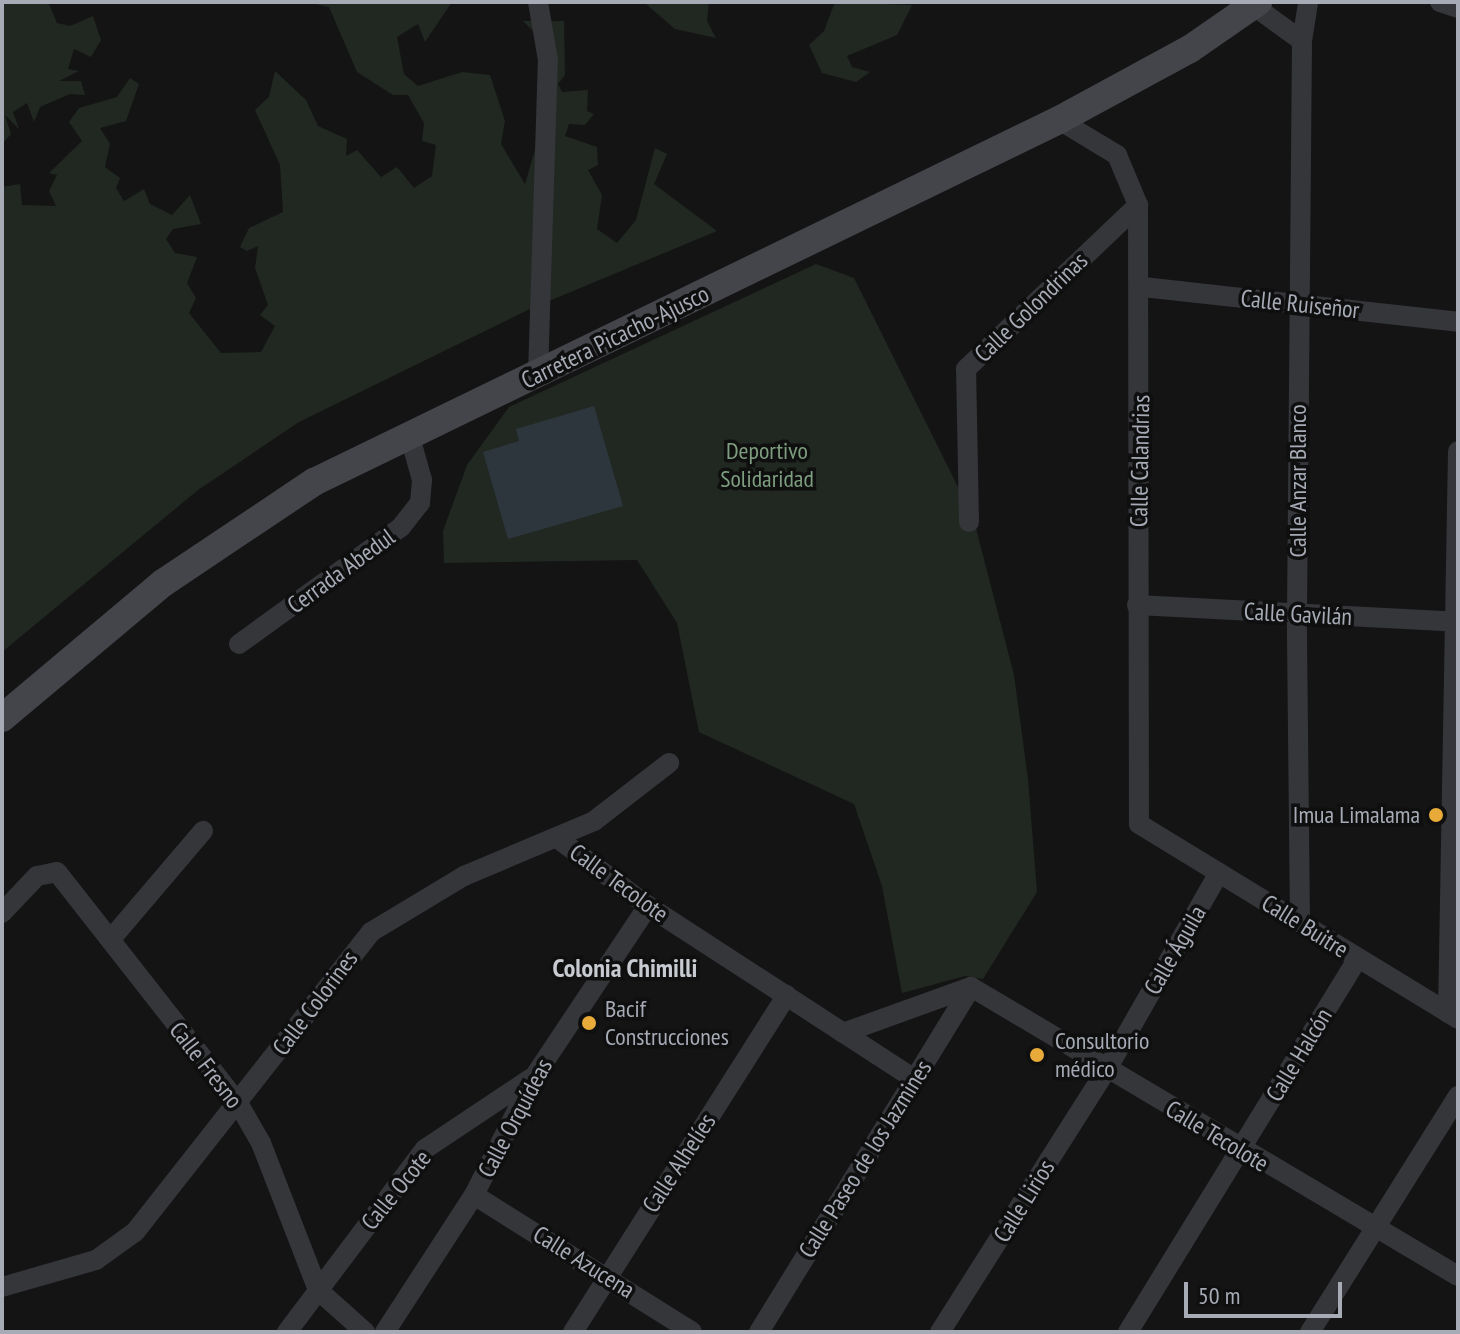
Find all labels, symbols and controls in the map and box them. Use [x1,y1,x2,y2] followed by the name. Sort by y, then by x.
[969,246,1093,368] street label: Calle Golondrinas
[517,279,713,395] street label: Carretera Picacho-Ajusco
[1239,283,1361,325] street label: Calle Ruiseñor
[1124,395,1156,527] street label: Calle Calandrias
[1284,404,1312,558] street label: Calle Anzar Blanco
[720,437,814,493] park label: Deportivo Solidaridad
[282,522,400,620] street label: Cerrada Abedul
[1243,597,1353,631] street label: Calle Gavilán
[1293,801,1420,829] place label: Imua Limalama
[1427,806,1445,824] marker: Imua Limalama
[564,837,674,929] street label: Calle Tecolote
[1256,888,1354,964] street label: Calle Buitre
[1138,900,1212,1000] street label: Calle Águila
[266,945,364,1061] street label: Calle Colorines
[552,952,698,984] district label: Colonia Chimilli
[605,995,729,1051] place label: Bacif Construcciones
[1260,1003,1338,1107] street label: Calle Halcón
[580,1014,598,1032] marker: Bacif Construcciones
[163,1016,249,1114] street label: Calle Fresno
[1055,1027,1149,1083] place label: Consultorio médico
[1026,1044,1048,1066] marker: Consultorio médico
[472,1054,558,1182] street label: Calle Orquídeas
[793,1055,937,1263] street label: Calle Paseo de los Jazmines
[1160,1094,1274,1178] street label: Calle Tecolote
[636,1108,722,1218] street label: Calle Alhelíes
[355,1144,437,1236] street label: Calle Ocote
[987,1154,1061,1248] street label: Calle Lirios
[528,1219,640,1305] street label: Calle Azucena
[1188,1266,1346,1316] scale bar
[1198,1280,1240,1311] text: 50 m

